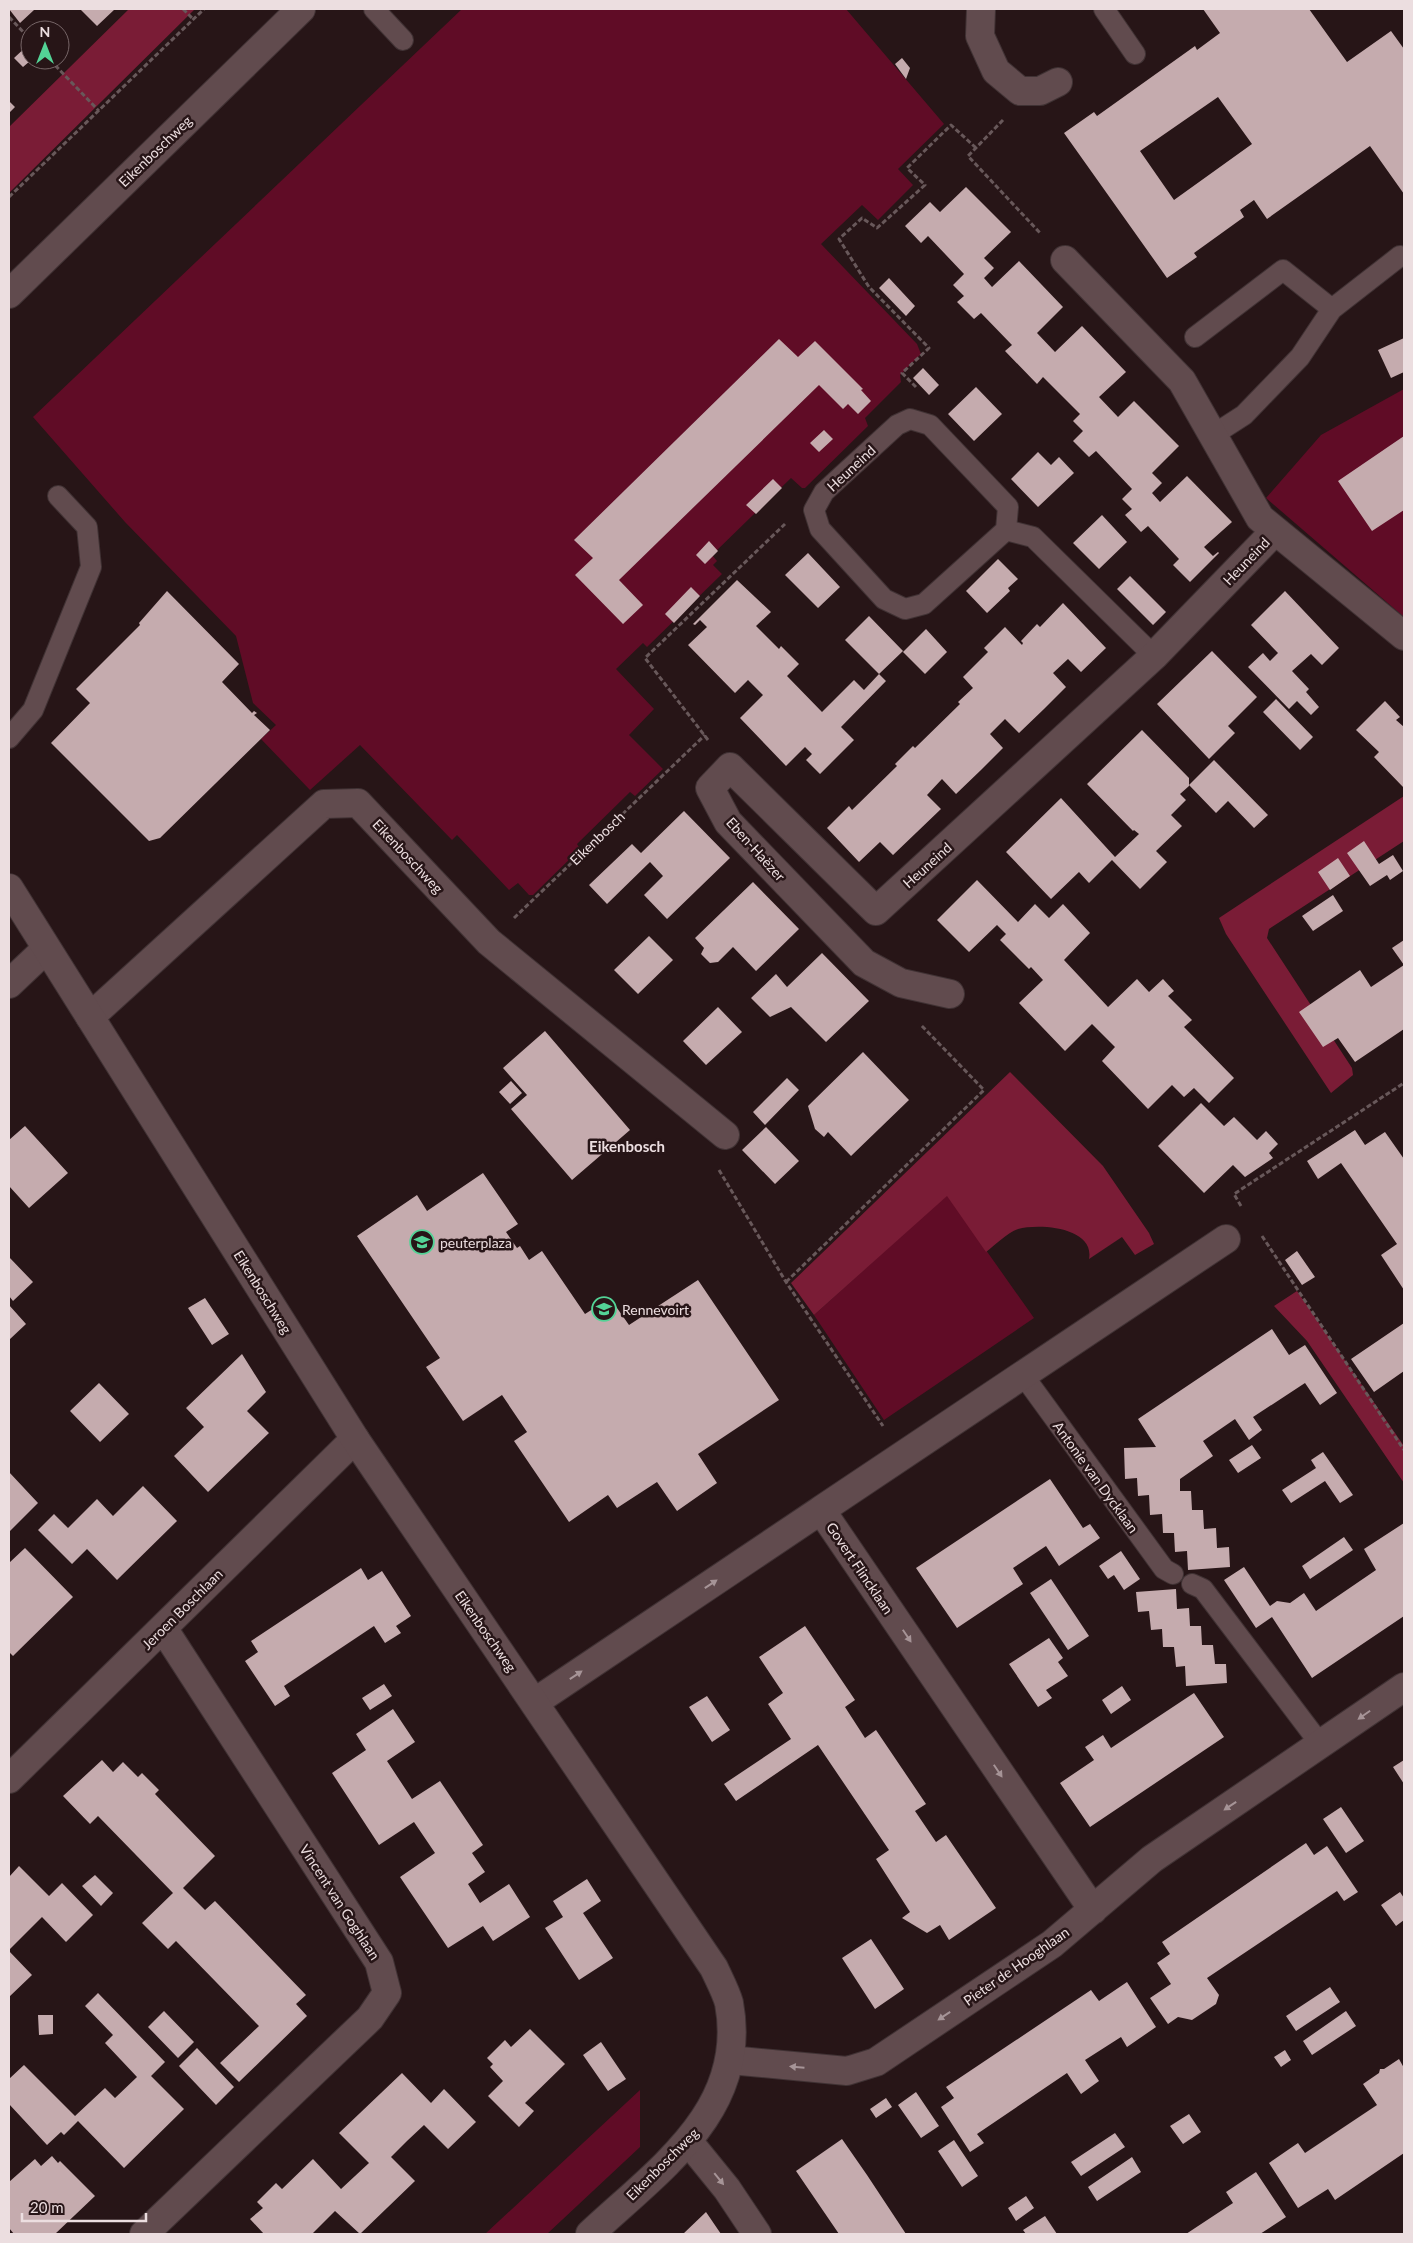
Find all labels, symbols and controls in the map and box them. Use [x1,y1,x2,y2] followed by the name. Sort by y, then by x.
[20,20,70,70] north arrow
[40,23,50,40] text: N
[115,112,195,190] street label: Eikenboschweg
[823,441,879,495] street label: Heuneind
[1219,534,1273,588] street label: Heuneind
[566,808,628,868] street label: Eikenbosch
[723,814,789,884] street label: Eben-Haëzer
[369,815,447,897] street label: Eikenboschweg
[899,839,955,891] street label: Heuneind
[589,1137,665,1155] district label: Eikenbosch
[409,1229,435,1255] school or university icon: peuterplaza
[440,1234,512,1251] place label: peuterplaza
[231,1247,295,1337] street label: Eikenboschweg
[591,1296,617,1322] school or university icon: Rennevoirt
[622,1301,689,1318] place label: Rennevoirt
[1050,1418,1142,1536] street label: Antonie van Dycklaan
[823,1519,897,1617] street label: Govert Flincklaan
[138,1565,226,1653] street label: Jeroen Boschlaan
[704,1579,717,1589] one-way arrow
[452,1587,520,1675] street label: Eikenboschweg
[902,1630,912,1643] one-way arrow
[569,1670,582,1680] one-way arrow
[1357,1710,1371,1720] one-way arrow
[993,1764,1003,1777] one-way arrow
[1223,1801,1237,1811] one-way arrow
[296,1841,384,1963] street label: Vincent van Goghlaan
[960,1923,1072,2009] street label: Pieter de Hooghlaan
[938,2011,951,2021] one-way arrow
[789,2063,805,2071] one-way arrow
[622,2124,702,2204] street label: Eikenboschweg
[713,2172,724,2185] one-way arrow
[22,2190,146,2222] scale bar
[30,2198,64,2216] text: 20 m

